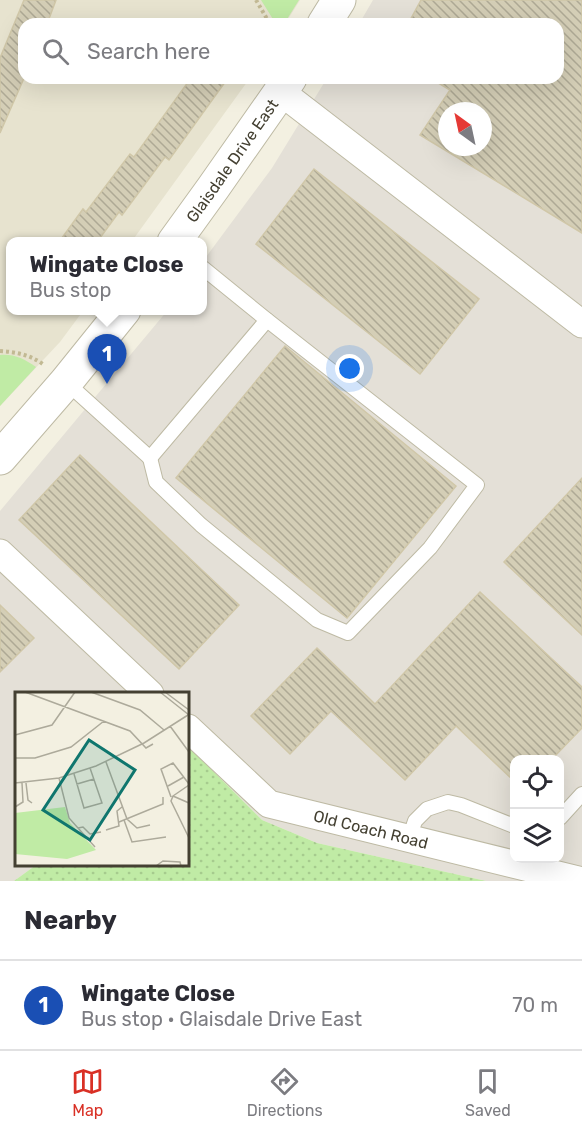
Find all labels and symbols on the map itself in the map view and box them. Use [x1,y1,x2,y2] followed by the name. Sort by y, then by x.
[182,96,282,226] street label: Glaisdale Drive East
[438,102,492,156] north arrow
[88,334,126,384] pin: 1
[335,354,364,383] your location
[15,692,189,866] inset map
[312,806,430,853] street label: Old Coach Road

